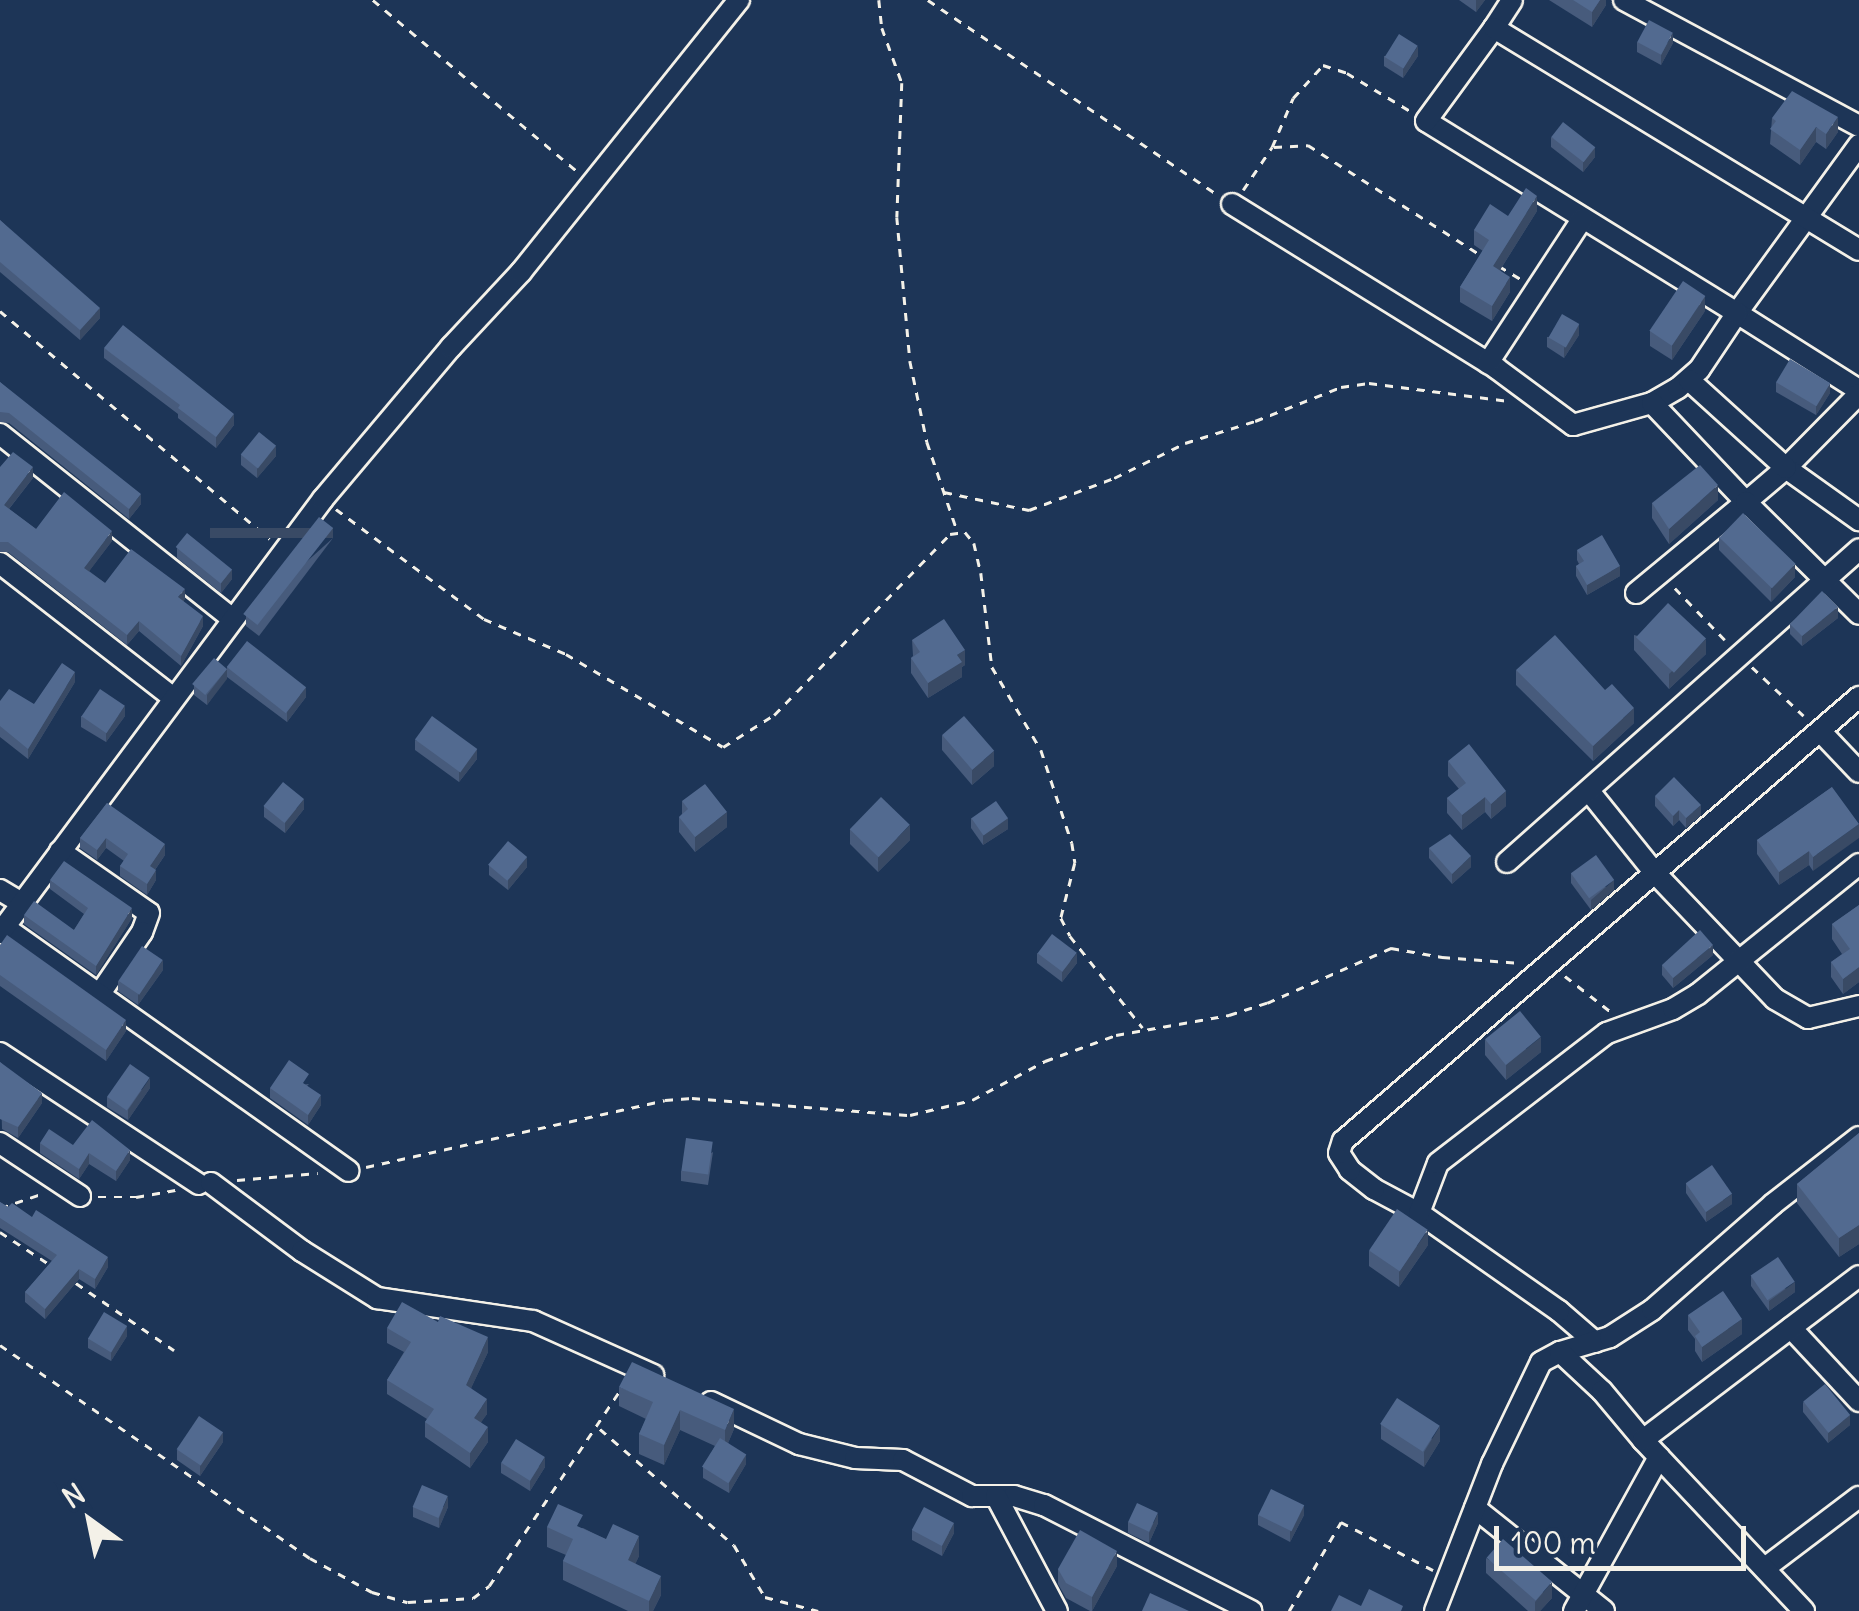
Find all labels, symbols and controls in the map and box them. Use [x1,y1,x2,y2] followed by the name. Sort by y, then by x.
[40,1471,140,1571] north arrow
[56,1475,92,1516] text: N
[1499,1506,1752,1568] scale bar
[1511,1524,1596,1562] text: 100 m

